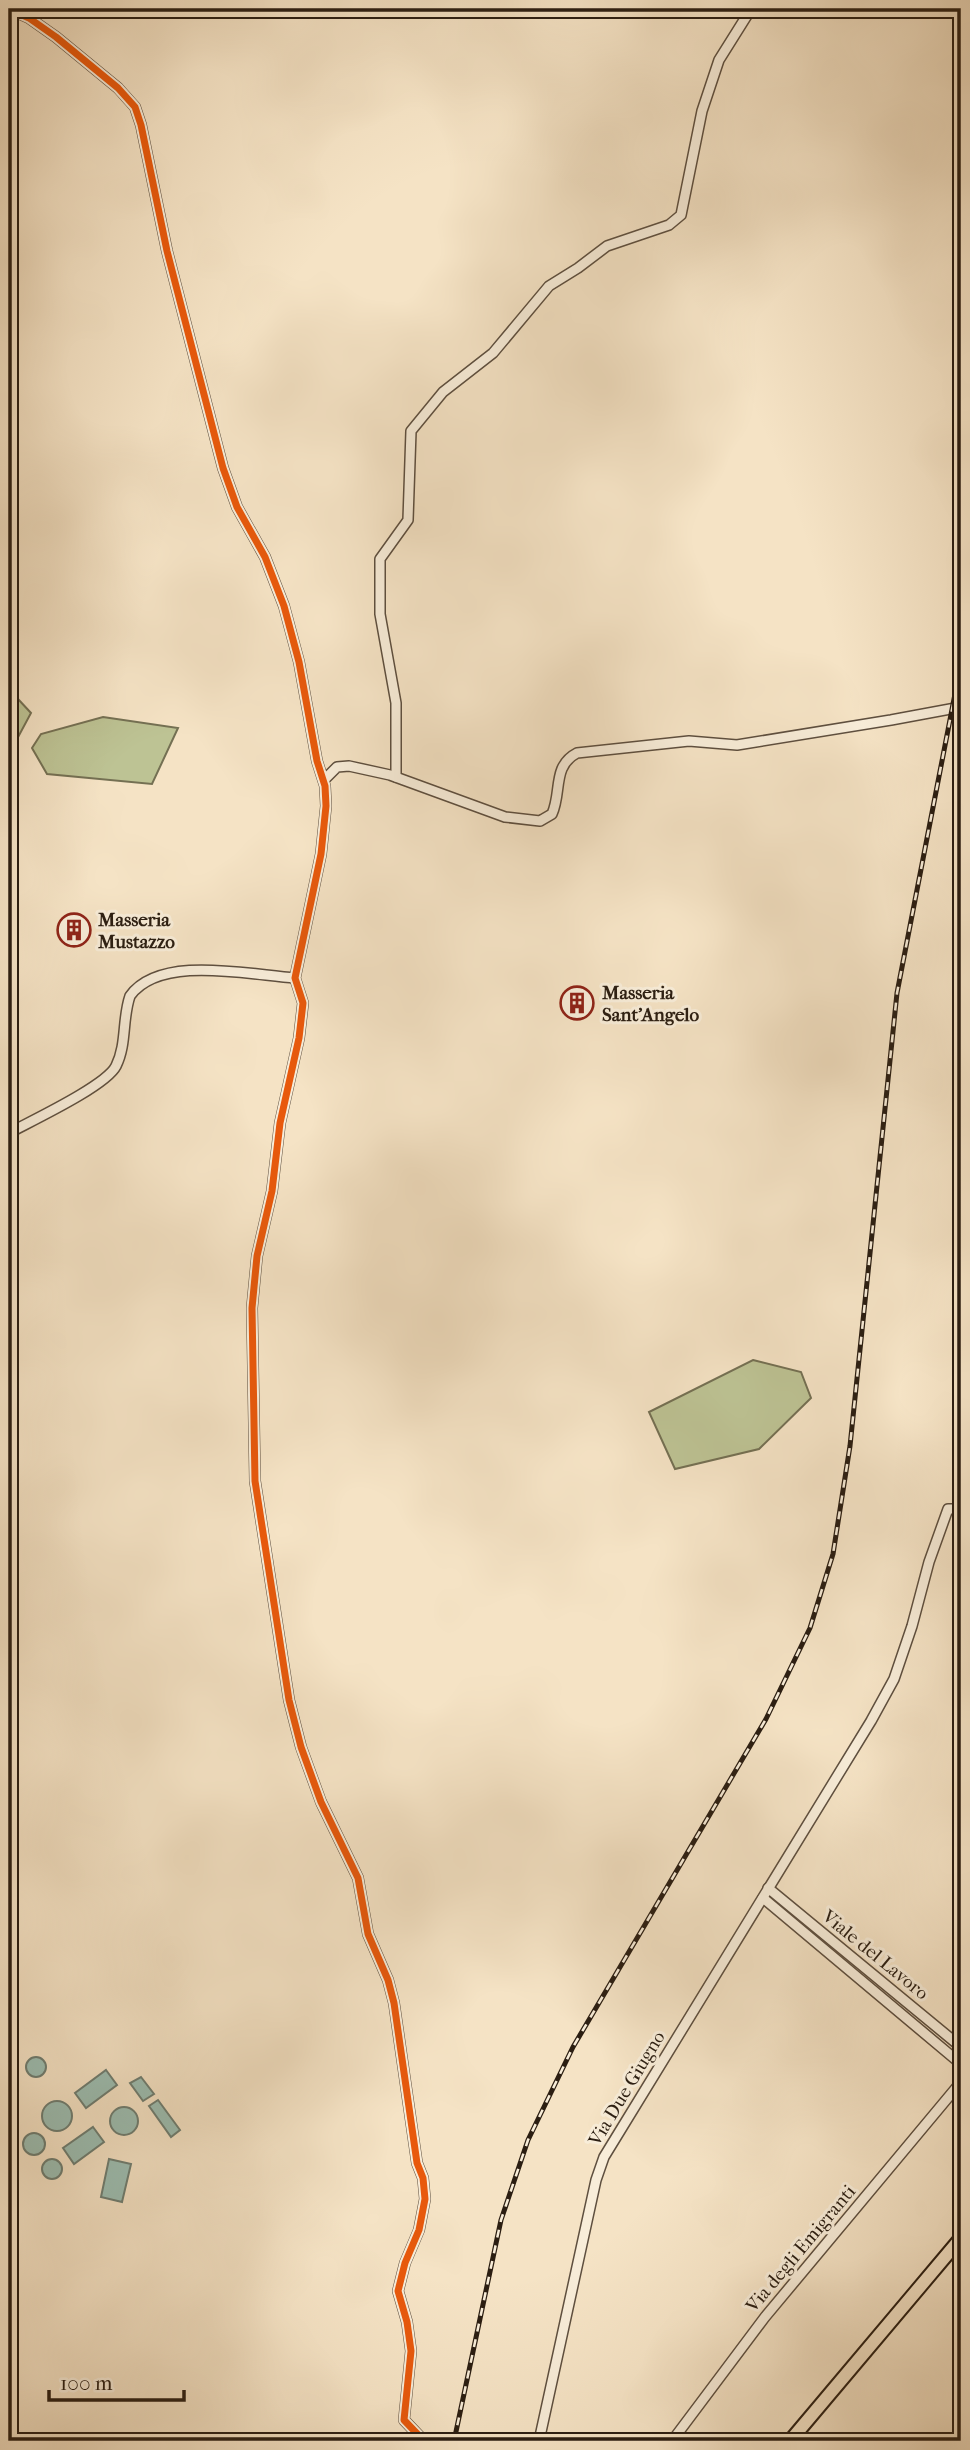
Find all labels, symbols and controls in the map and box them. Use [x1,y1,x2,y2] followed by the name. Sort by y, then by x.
[97,909,175,953] place label: Masseria Mustazzo
[55,911,93,949] building icon: Masseria Mustazzo
[601,982,699,1026] place label: Masseria Sant'Angelo
[558,984,596,1022] building icon: Masseria Sant'Angelo
[817,1905,933,2005] street label: Viale del Lavoro
[583,2027,670,2151] street label: Via Due Giugno
[741,2180,861,2317] street label: Via degli Emigranti
[49,2359,184,2403] scale bar
[60,2371,113,2395] text: 100 m

